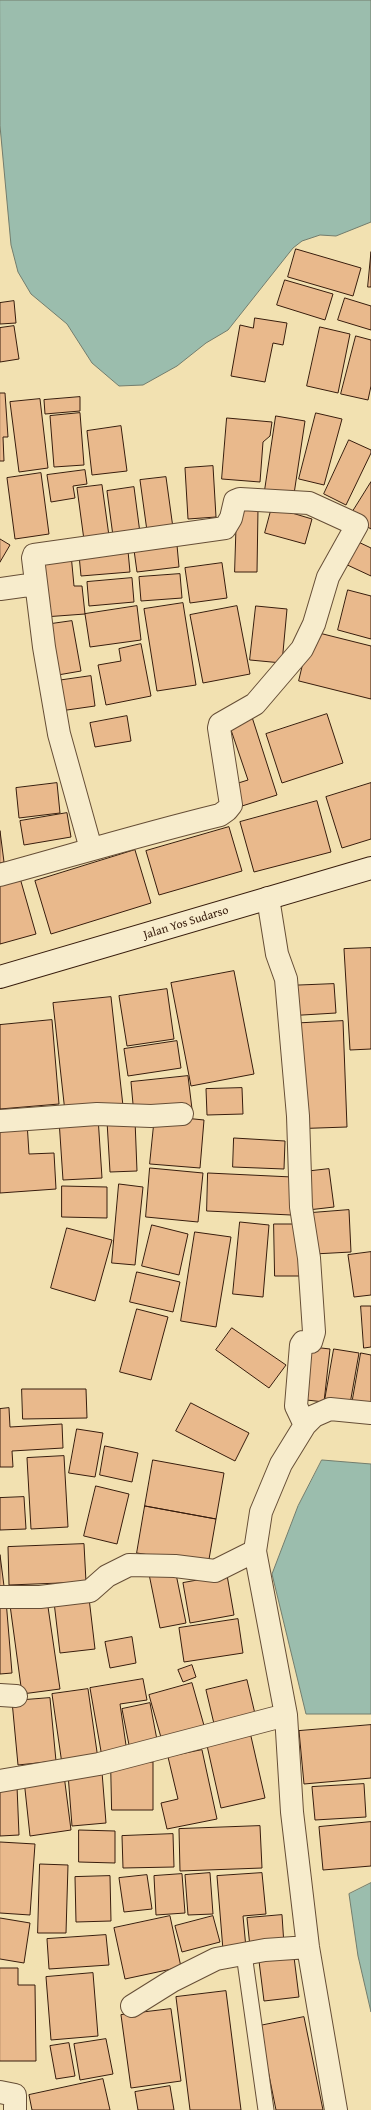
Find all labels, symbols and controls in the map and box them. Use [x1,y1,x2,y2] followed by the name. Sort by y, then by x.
[142,903,230,943] street label: Jalan Yos Sudarso

